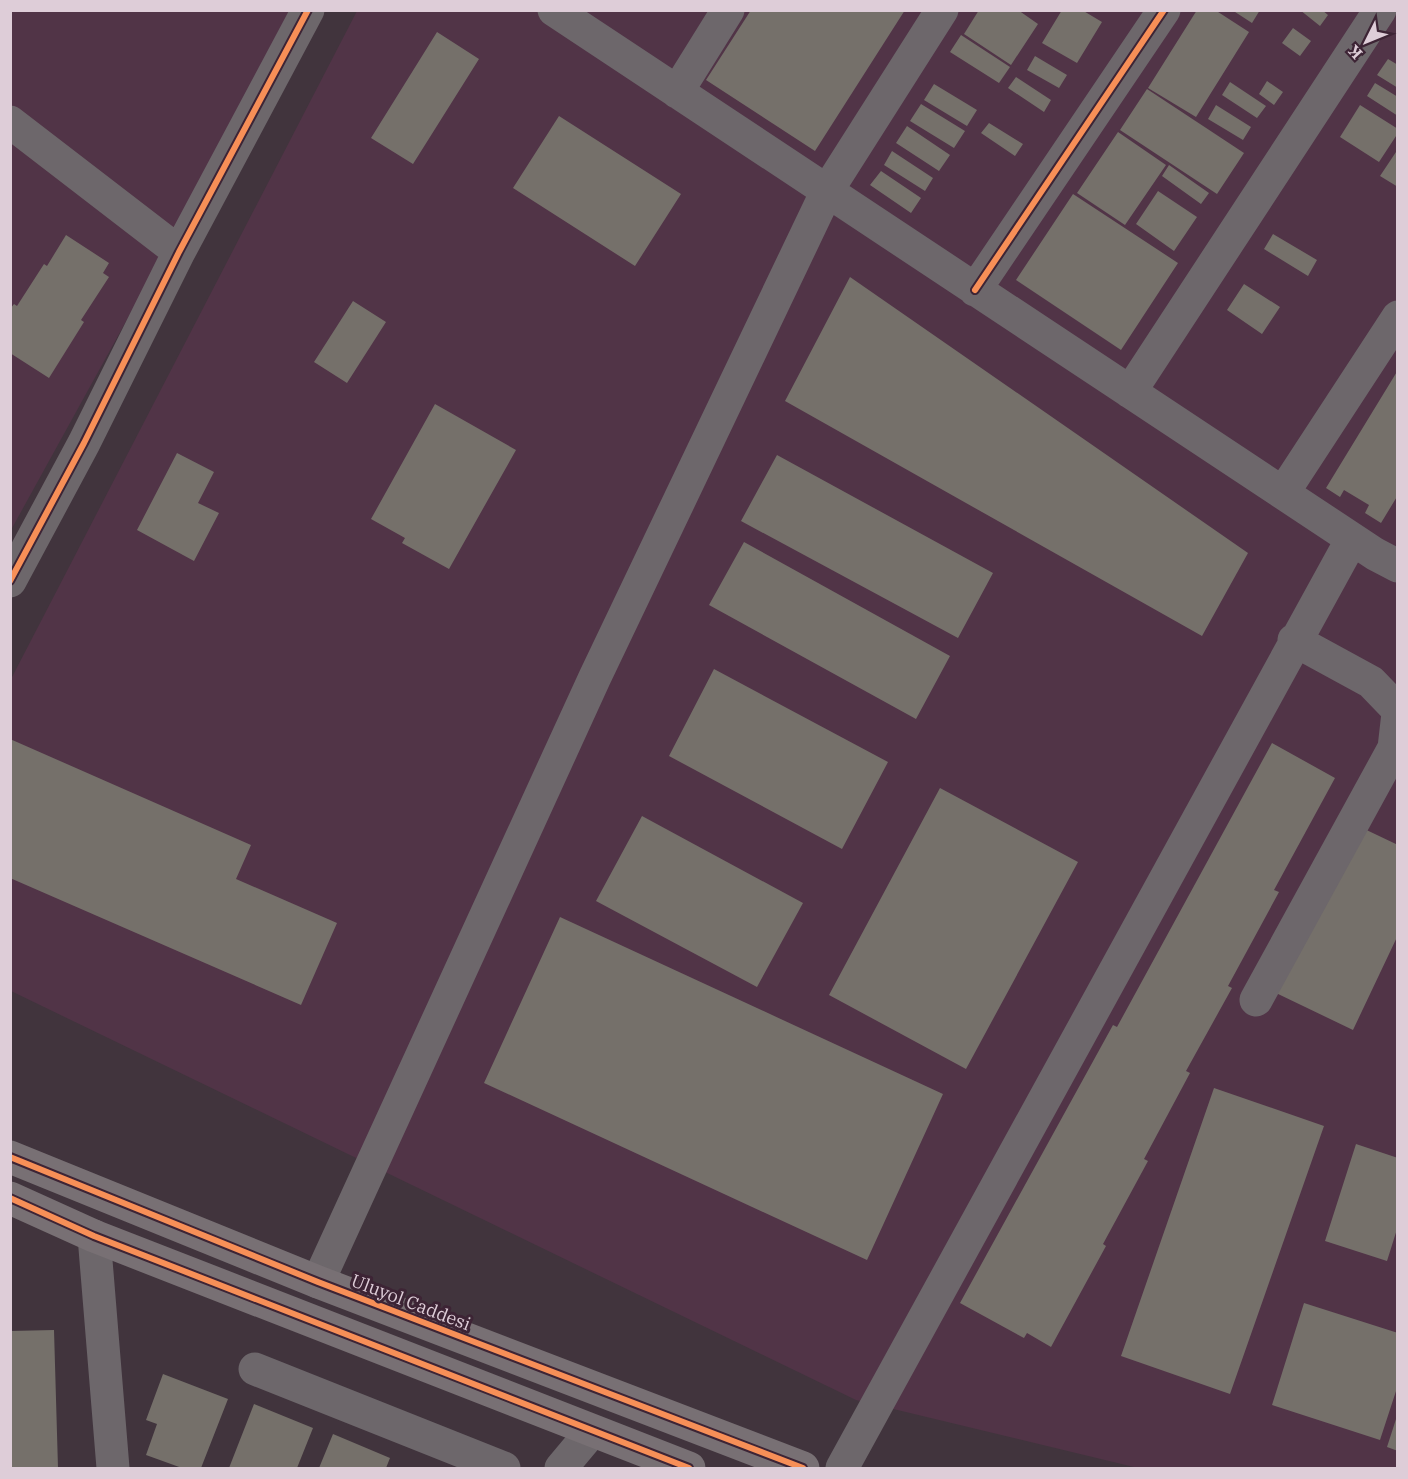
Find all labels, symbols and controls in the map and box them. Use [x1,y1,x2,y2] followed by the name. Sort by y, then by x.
[1336,12,1396,72] north arrow
[1343,40,1367,64] text: K
[348,1269,474,1335] street label: Uluyol Caddesi

